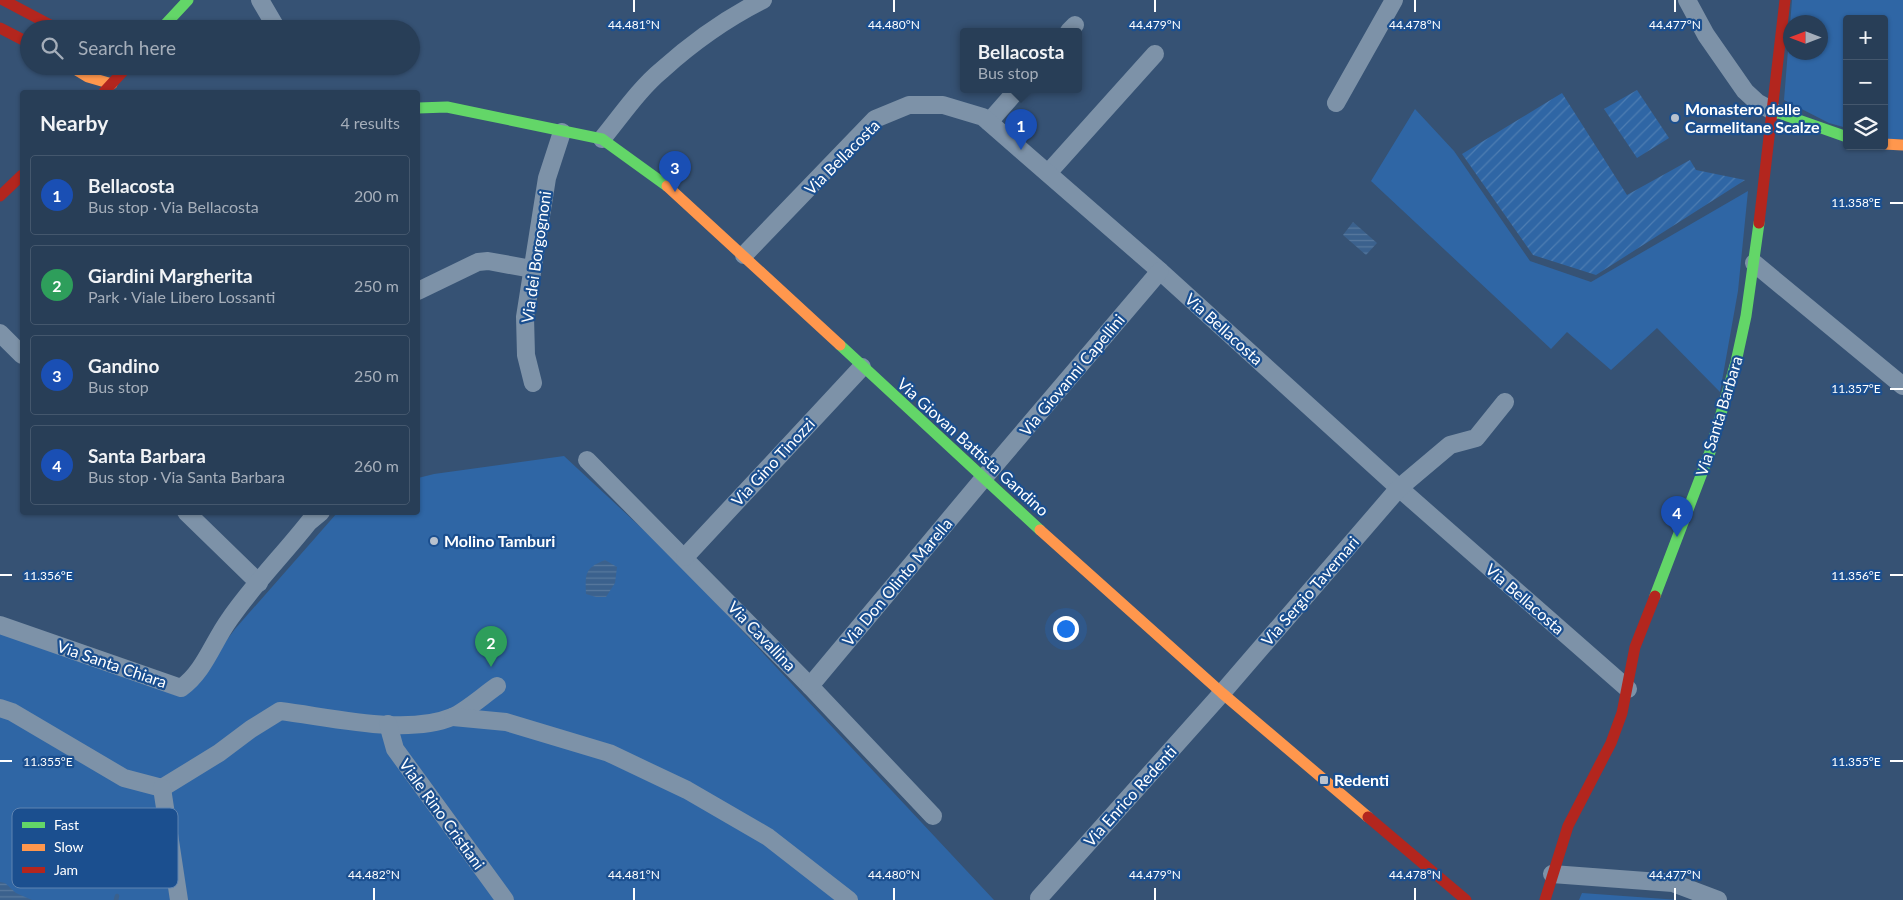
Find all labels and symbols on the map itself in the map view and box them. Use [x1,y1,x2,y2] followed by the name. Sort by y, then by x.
[1783,15,1828,60] north arrow
[608,17,660,32] text: 44.481°N
[868,17,920,32] text: 44.480°N
[1129,17,1181,32] text: 44.479°N
[1389,17,1441,32] text: 44.478°N
[1649,17,1701,32] text: 44.477°N
[1685,99,1820,136] place label: Monastero delle Carmelitane Scalze
[1005,109,1037,150] pin: 1
[1669,112,1681,124] marker: Monastero delle Carmelitane Scalze
[800,115,883,198] street label: Via Bellacosta
[659,151,691,192] pin: 3
[517,190,554,324] street label: Via dei Borgognoni
[1831,195,1881,210] text: 11.358°E
[1182,289,1267,369] street label: Via Bellacosta
[1015,310,1128,439] street label: Via Giovanni Capellini
[1691,354,1746,478] street label: Via Santa Barbara
[894,374,1053,520] street label: Via Giovan Battista Gandino
[1831,381,1881,396] text: 11.357°E
[727,414,818,510] street label: Via Gino Tinozzi
[1661,496,1693,537] pin: 4
[838,514,956,649] street label: Via Don Olinto Marella
[444,531,555,550] place label: Molino Tamburi
[1257,532,1362,649] street label: Via Sergio Tavernari
[428,535,440,547] marker: Molino Tamburi
[1482,559,1569,638] street label: Via Bellacosta
[23,568,73,583] text: 11.356°E
[1831,568,1881,583] text: 11.356°E
[724,597,800,674] street label: Via Cavallina
[1053,616,1079,642] your location
[475,626,507,667] pin: 2
[55,636,170,691] street label: Via Santa Chiara
[1079,741,1180,850] street label: Via Enrico Redenti
[23,754,73,769] text: 11.355°E
[396,754,489,873] street label: Viale Rino Cristiani
[1831,754,1881,769] text: 11.355°E
[1334,770,1389,789] place label: Redenti
[1318,774,1330,786] marker: Redenti
[12,808,178,888] legend
[54,816,79,833] text: Fast
[54,838,84,855] text: Slow
[54,861,78,878] text: Jam
[348,867,400,882] text: 44.482°N
[608,867,660,882] text: 44.481°N
[868,867,920,882] text: 44.480°N
[1129,867,1181,882] text: 44.479°N
[1389,867,1441,882] text: 44.478°N
[1649,867,1701,882] text: 44.477°N

